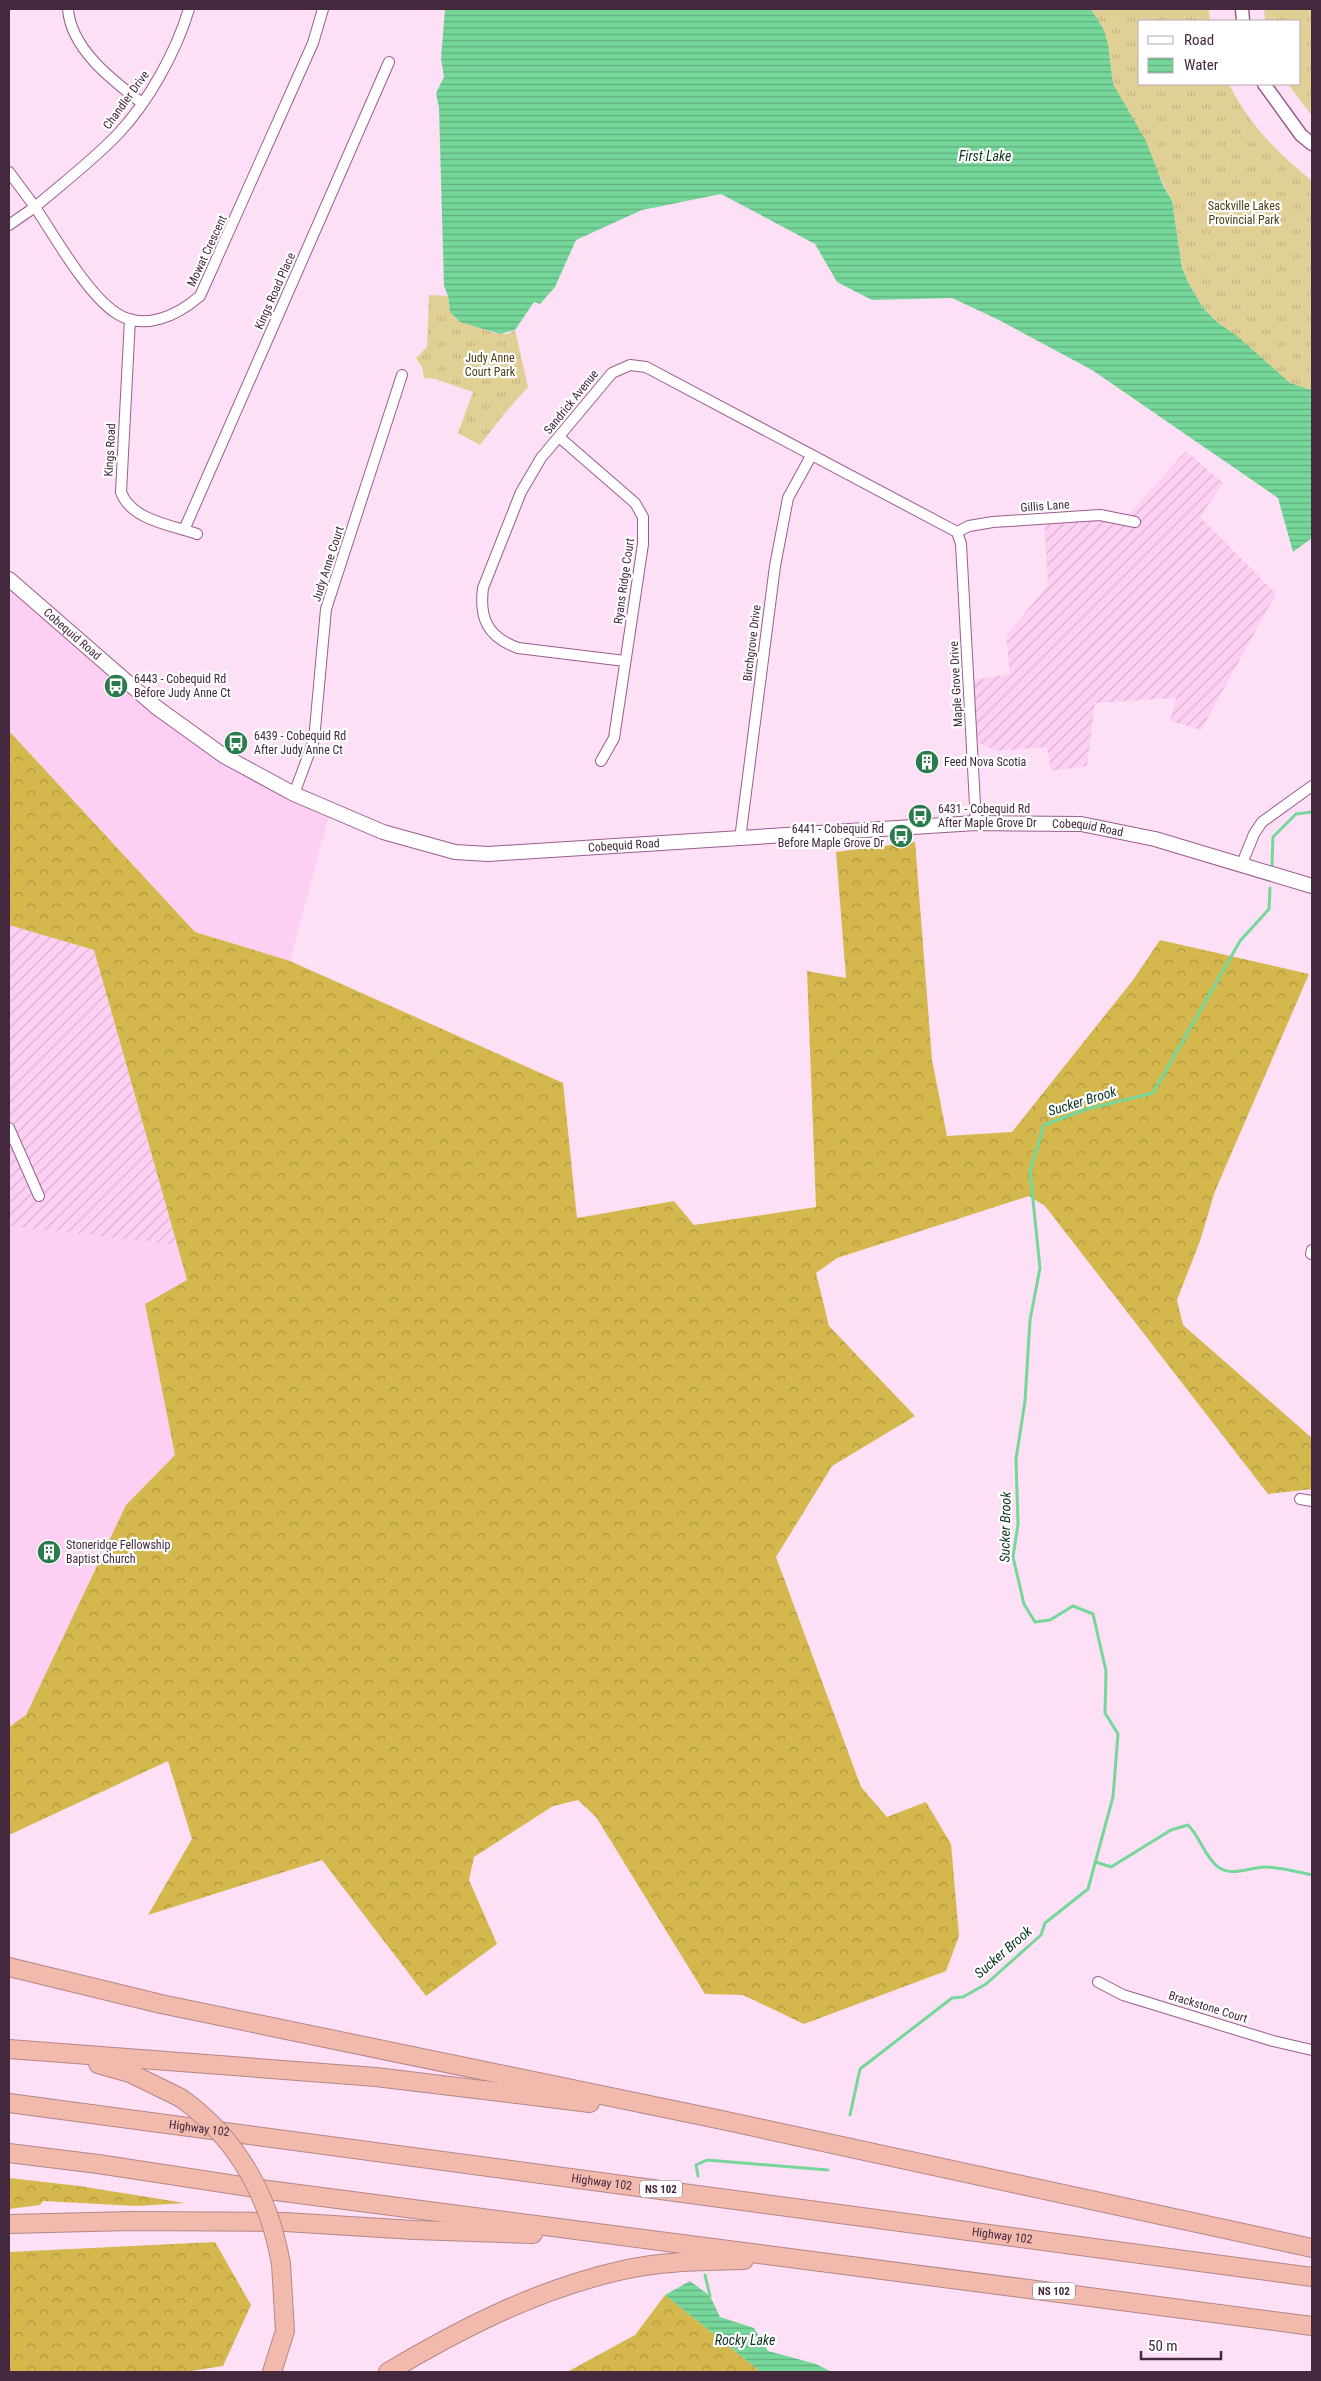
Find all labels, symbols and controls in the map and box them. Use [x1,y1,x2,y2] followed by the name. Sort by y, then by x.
[1138,20,1301,85] legend
[1184,31,1214,49] text: Road
[1184,56,1219,74] text: Water
[100,68,152,132] street label: Chandler Drive
[959,148,1011,164] water label: First Lake
[1208,199,1280,227] park label: Sackville Lakes Provincial Park
[184,213,230,289] street label: Mowat Crescent
[252,250,298,332] street label: Kings Road Place
[465,351,516,379] park label: Judy Anne Court Park
[541,367,601,437] street label: Sandrick Avenue
[102,423,118,477] street label: Kings Road
[1020,497,1070,515] street label: Gillis Lane
[309,524,347,603] street label: Judy Anne Court
[611,537,637,625] street label: Ryans Ridge Court
[740,604,764,682] street label: Birchgrove Drive
[41,605,104,663] street label: Cobequid Road
[947,640,965,727] street label: Maple Grove Drive
[134,672,231,700] place label: 6443 - Cobequid Rd Before Judy Anne Ct
[103,673,129,699] bus stop icon: 6443 - Cobequid Rd Before Judy Anne Ct
[254,729,346,757] place label: 6439 - Cobequid Rd After Judy Anne Ct
[223,730,249,756] bus stop icon: 6439 - Cobequid Rd After Judy Anne Ct
[914,749,940,775] building icon: Feed Nova Scotia
[944,755,1027,769] place label: Feed Nova Scotia
[938,802,1037,830] place label: 6431 - Cobequid Rd After Maple Grove Dr
[907,803,933,829] bus stop icon: 6431 - Cobequid Rd After Maple Grove Dr
[1052,817,1125,839] street label: Cobequid Road
[778,822,884,850] place label: 6441 - Cobequid Rd Before Maple Grove Dr
[888,823,914,849] bus stop icon: 6441 - Cobequid Rd Before Maple Grove Dr
[588,836,660,855] street label: Cobequid Road
[1046,1083,1119,1119] water label: Sucker Brook
[996,1491,1014,1562] water label: Sucker Brook
[66,1538,170,1566] place label: Stoneridge Fellowship Baptist Church
[36,1539,62,1565] building icon: Stoneridge Fellowship Baptist Church
[971,1922,1036,1981] water label: Sucker Brook
[1167,1988,1250,2026] street label: Brackstone Court
[168,2117,231,2139] street label: Highway 102
[571,2171,633,2193] street label: Highway 102
[640,2180,682,2198] road number: NS 102
[971,2225,1033,2247] street label: Highway 102
[1033,2282,1075,2300] road number: NS 102
[1141,2328,1221,2360] scale bar
[715,2332,775,2348] water label: Rocky Lake
[1148,2337,1178,2355] text: 50 m

